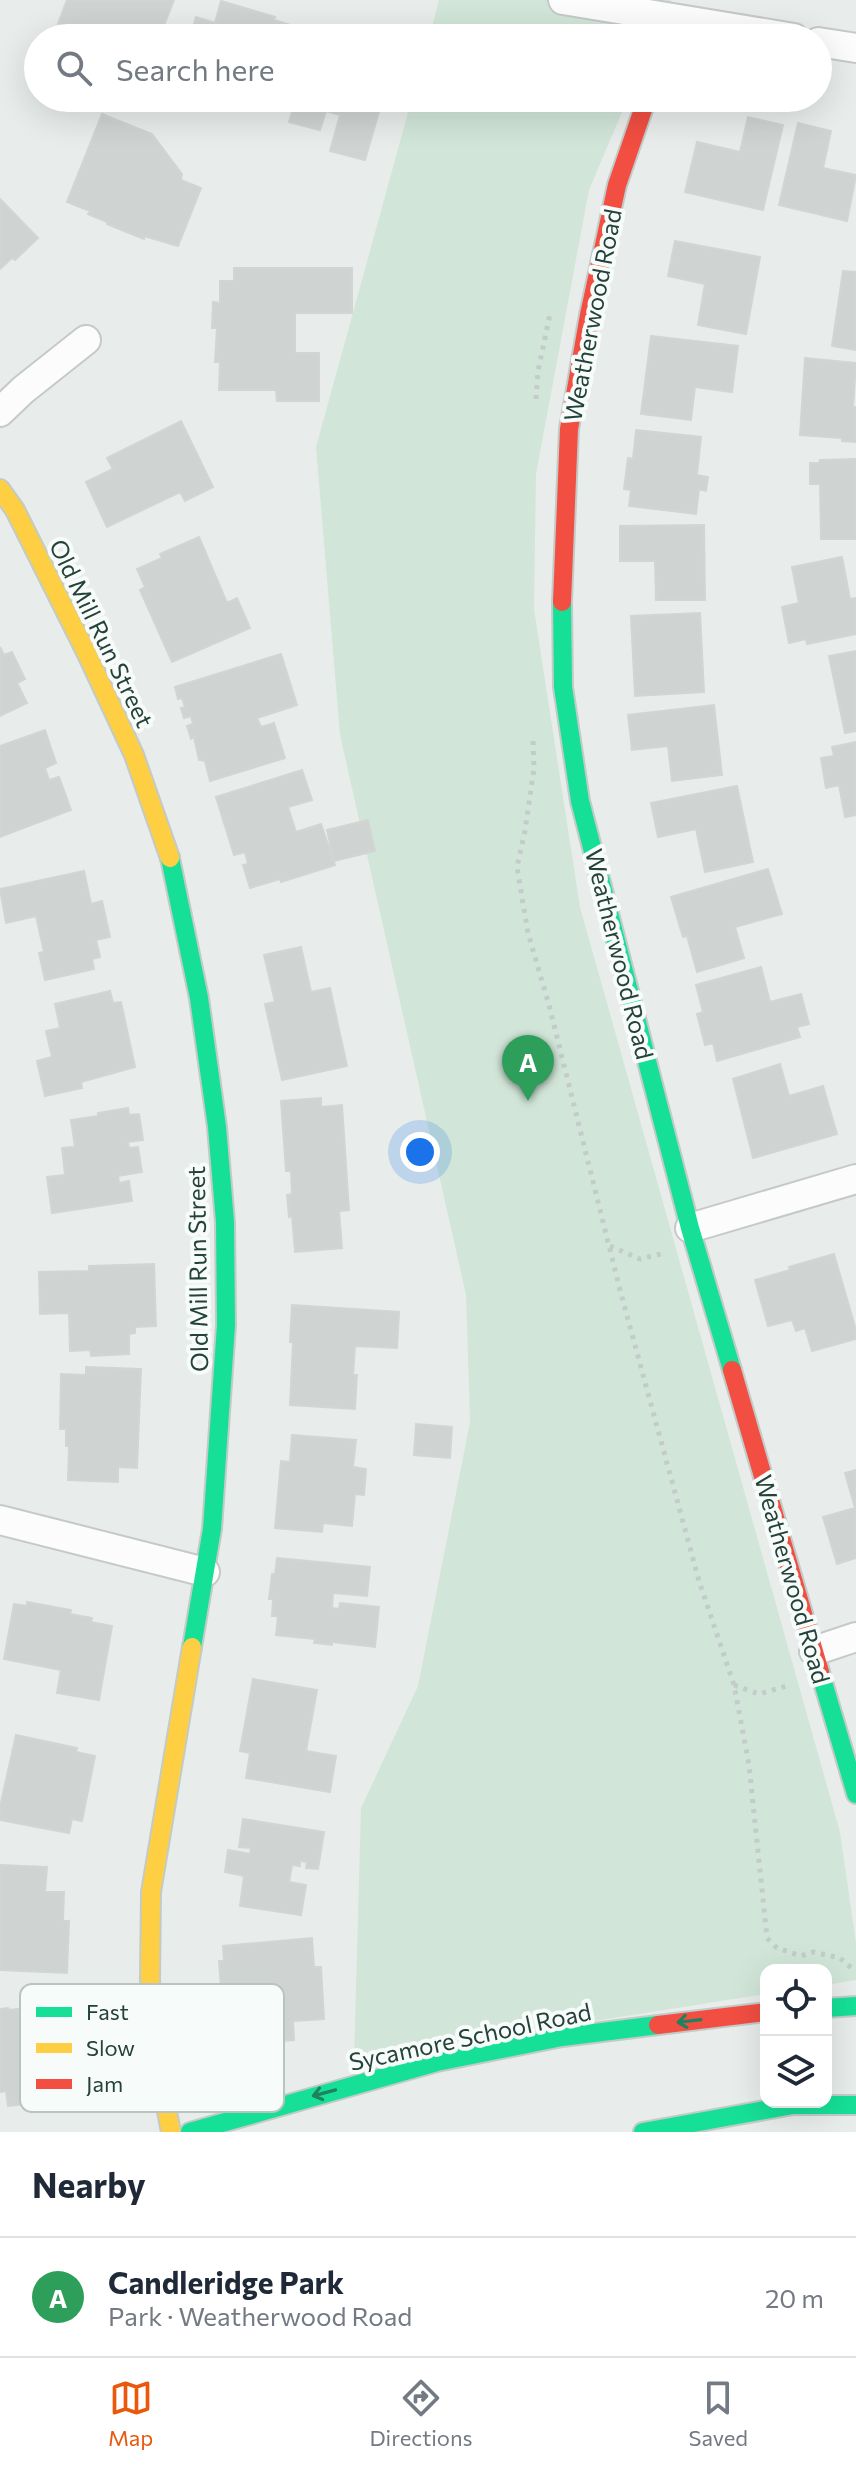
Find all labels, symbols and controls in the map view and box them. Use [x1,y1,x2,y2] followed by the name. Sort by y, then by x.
[24,24,832,112] search box
[52,46,96,90] icon: search
[116,50,275,87] text: Search here
[557,206,627,424] street label: Weatherwood Road
[44,534,160,732] street label: Old Mill Run Street
[580,846,660,1062] street label: Weatherwood Road
[502,1035,554,1101] pin: A
[400,1132,440,1172] your location
[181,1166,213,1372] street label: Old Mill Run Street
[749,1471,837,1687] street label: Weatherwood Road
[760,1964,832,2108] map controls
[760,1964,832,2036] button: locate
[20,1984,284,2112] legend
[346,1996,594,2076] street label: Sycamore School Road
[86,1998,129,2025] text: Fast
[676,2014,702,2029] one-way arrow
[86,2034,135,2061] text: Slow
[760,2036,832,2108] button: layers
[86,2070,123,2097] text: Jam
[312,2086,338,2101] one-way arrow
[32,2163,146,2205] text: Nearby
[108,2263,344,2300] text: Candleridge Park
[49,2282,67,2313] text: A
[765,2282,824,2313] text: 20 m
[108,2300,412,2331] text: Park · Weatherwood Road
[108,2376,153,2451] tab: Map
[369,2376,473,2451] tab: Directions
[689,2376,748,2451] tab: Saved

